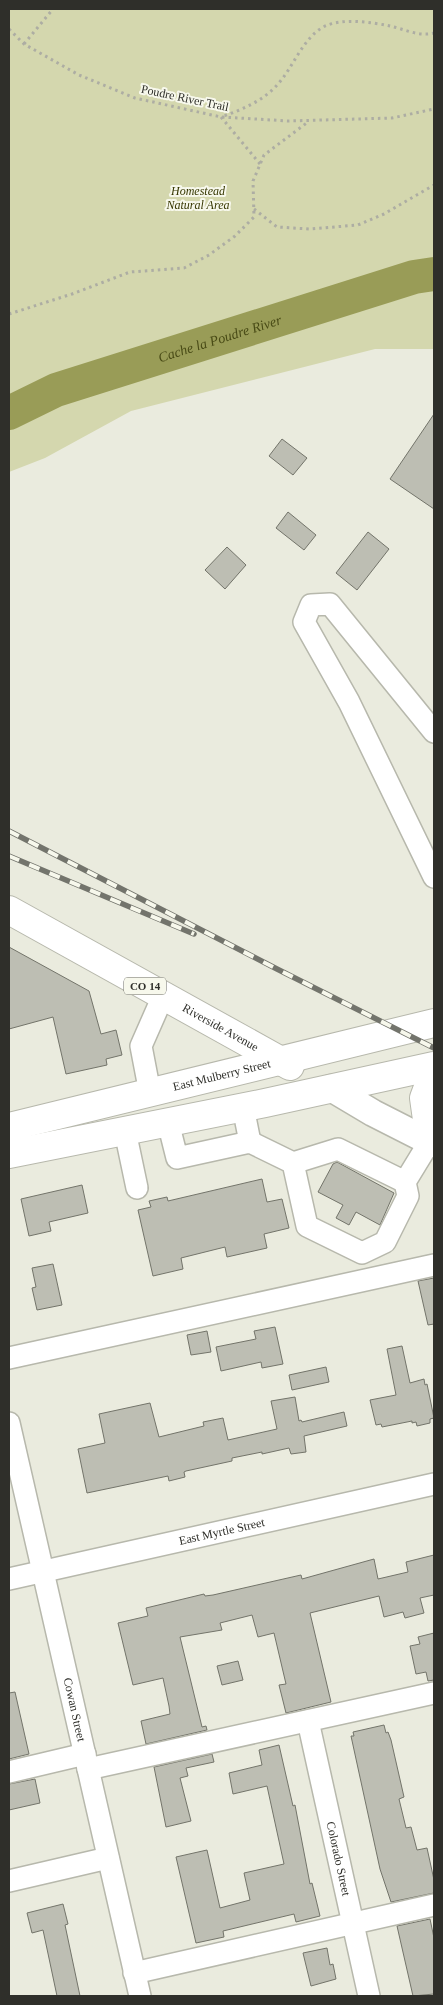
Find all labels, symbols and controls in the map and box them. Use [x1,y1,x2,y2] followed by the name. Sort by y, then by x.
[140,82,231,114] street label: Poudre River Trail
[165,184,230,212] park label: Homestead Natural Area
[156,312,284,365] water label: Cache la Poudre River
[124,978,166,994] road number: CO 14
[180,1001,261,1054] street label: Riverside Avenue
[171,1056,273,1094] street label: East Mulberry Street
[178,1515,267,1548] street label: East Myrtle Street
[60,1676,89,1744] street label: Cowan Street
[324,1820,354,1898] street label: Colorado Street

